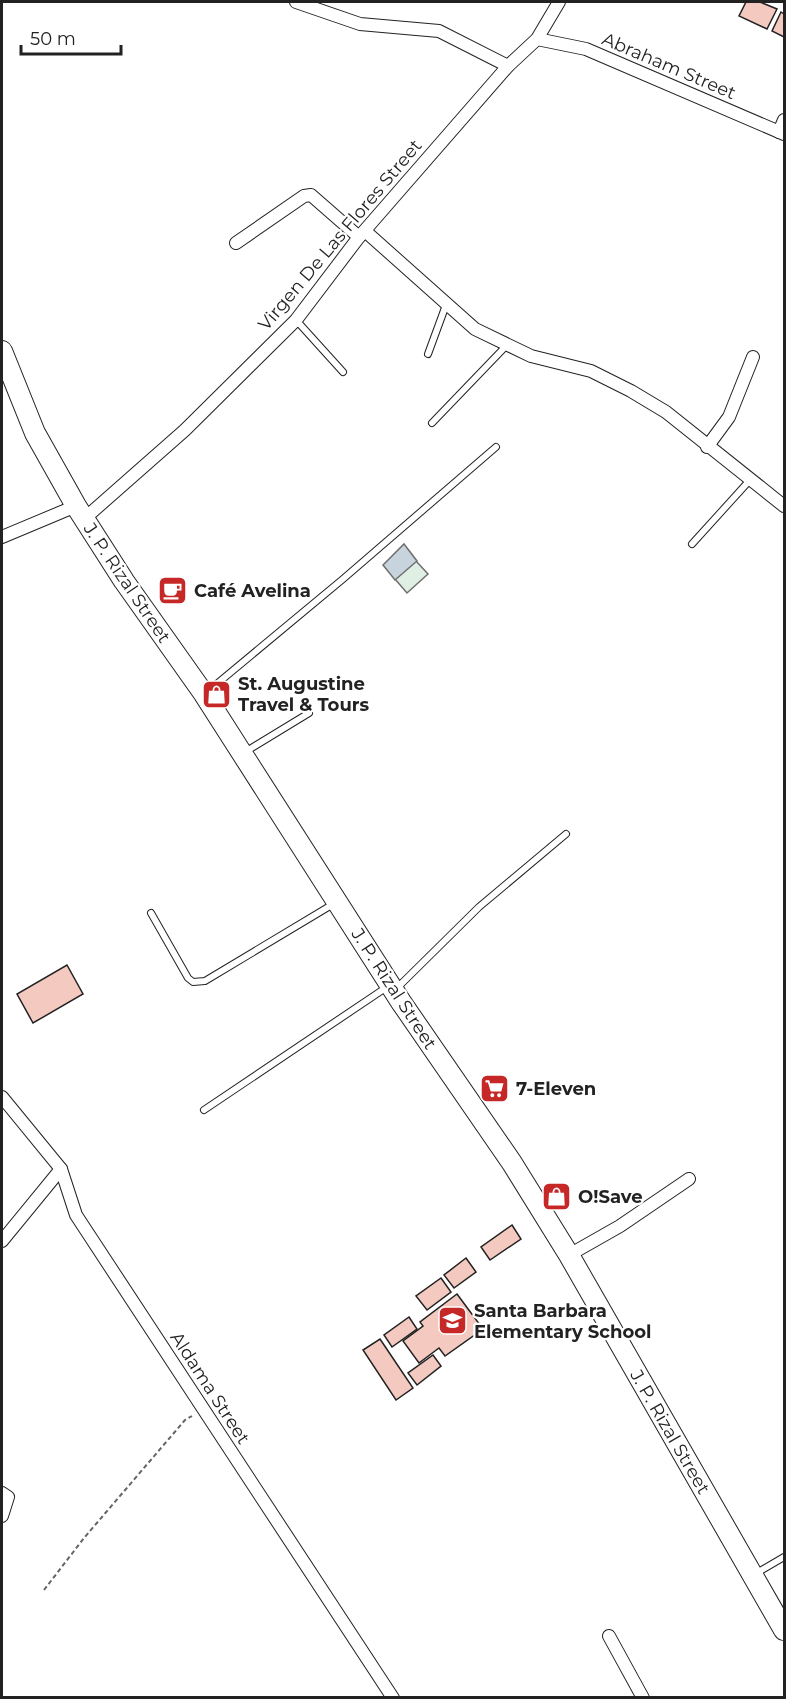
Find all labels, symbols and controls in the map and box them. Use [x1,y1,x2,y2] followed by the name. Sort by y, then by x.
[21,18,122,56] scale bar
[30,28,76,50] text: 50 m
[599,28,739,104] street label: Abraham Street
[254,135,426,335] street label: Virgen De Las Flores Street
[78,518,175,647] street label: J. P. Rizal Street
[157,575,189,607] cafe icon: Café Avelina
[194,580,311,602] place label: Café Avelina
[238,673,370,716] place label: St. Augustine Travel & Tours
[201,678,233,710] shop icon: St. Augustine Travel & Tours
[346,923,441,1054] street label: J. P. Rizal Street
[479,1073,511,1105] supermarket icon: 7-Eleven
[516,1078,596,1100] place label: 7-Eleven
[541,1181,573,1213] shop icon: O!Save
[578,1186,643,1208] place label: O!Save
[474,1300,651,1343] place label: Santa Barbara Elementary School
[437,1305,469,1337] school or university icon: Santa Barbara Elementary School
[166,1328,254,1448] street label: Aldama Street
[625,1365,715,1498] street label: J. P. Rizal Street

